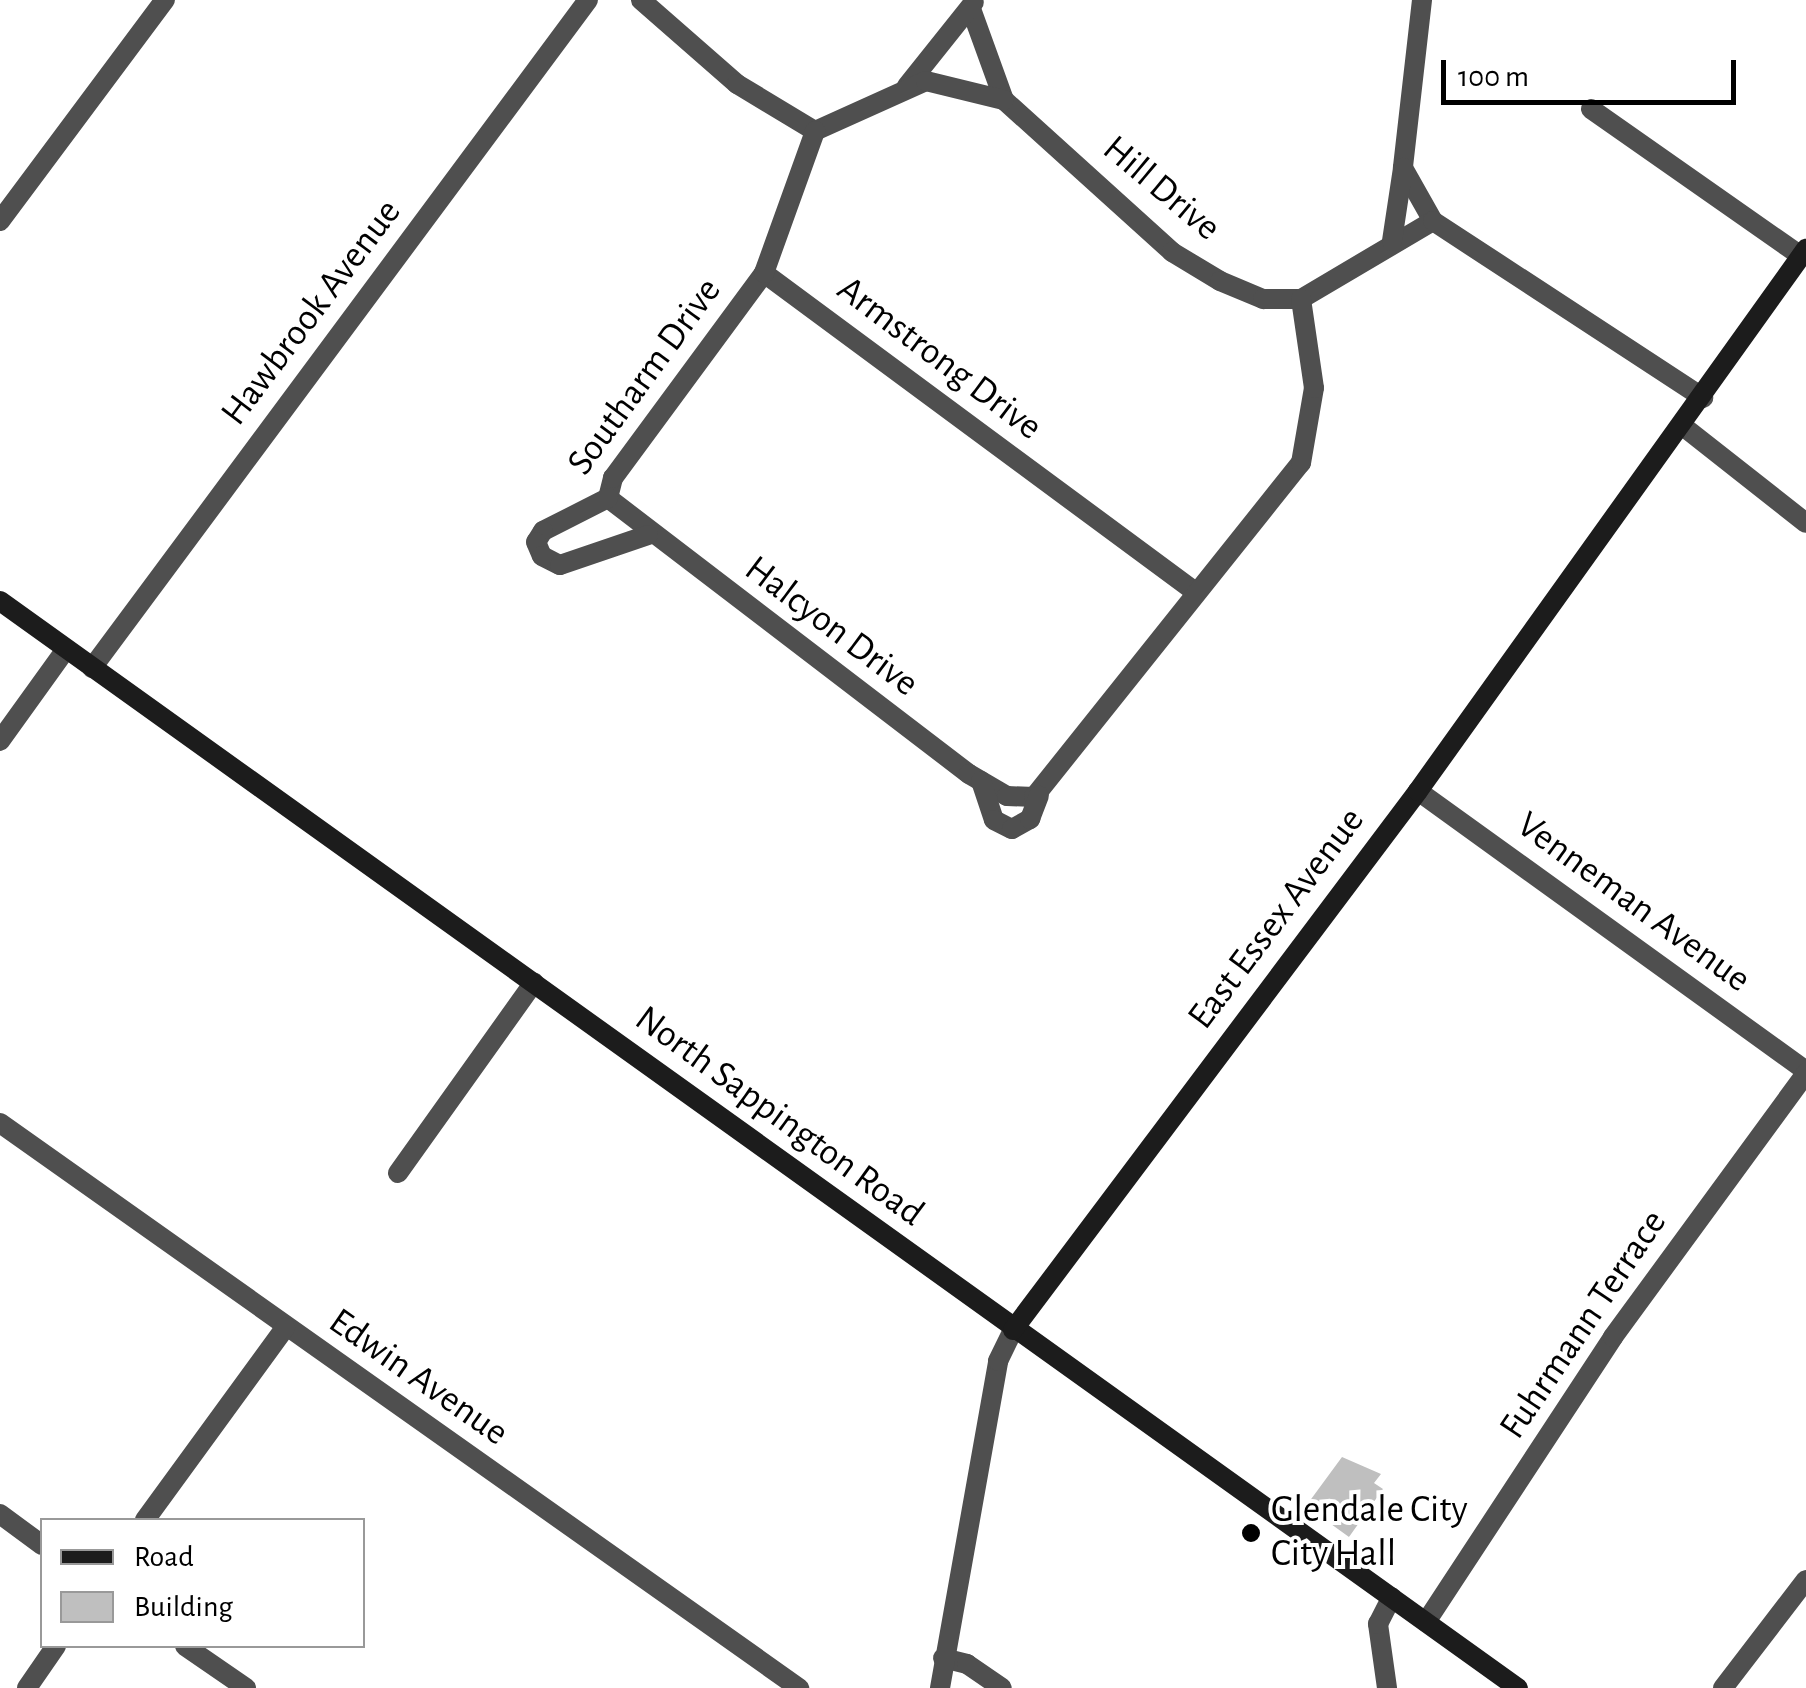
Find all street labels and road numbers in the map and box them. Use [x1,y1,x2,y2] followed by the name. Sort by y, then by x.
[1093,127,1229,251] street label: Hill Drive
[212,191,412,435] street label: Hawbrook Avenue
[828,267,1050,451] street label: Armstrong Drive
[558,270,732,484] street label: Southarm Drive
[735,547,927,707] street label: Halcyon Drive
[1179,799,1375,1039] street label: East Essex Avenue
[1507,803,1759,1003] street label: Venneman Avenue
[626,997,932,1237] street label: North Sappington Road
[1491,1202,1677,1448] street label: Fuhrmann Terrace
[320,1300,516,1456] street label: Edwin Avenue

